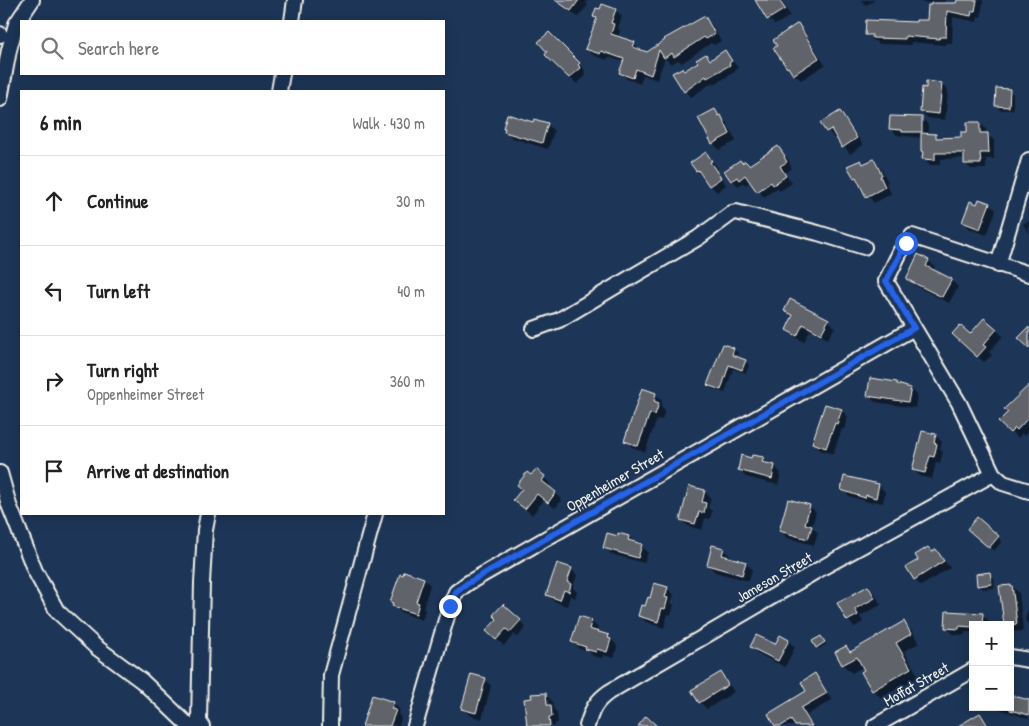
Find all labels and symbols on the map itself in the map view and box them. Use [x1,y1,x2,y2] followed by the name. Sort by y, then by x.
[895,232,918,255] route start
[562,443,669,517] street label: Oppenheimer Street
[732,546,817,607] street label: Jameson Street
[439,595,462,618] route end
[879,656,953,711] street label: Moffat Street

